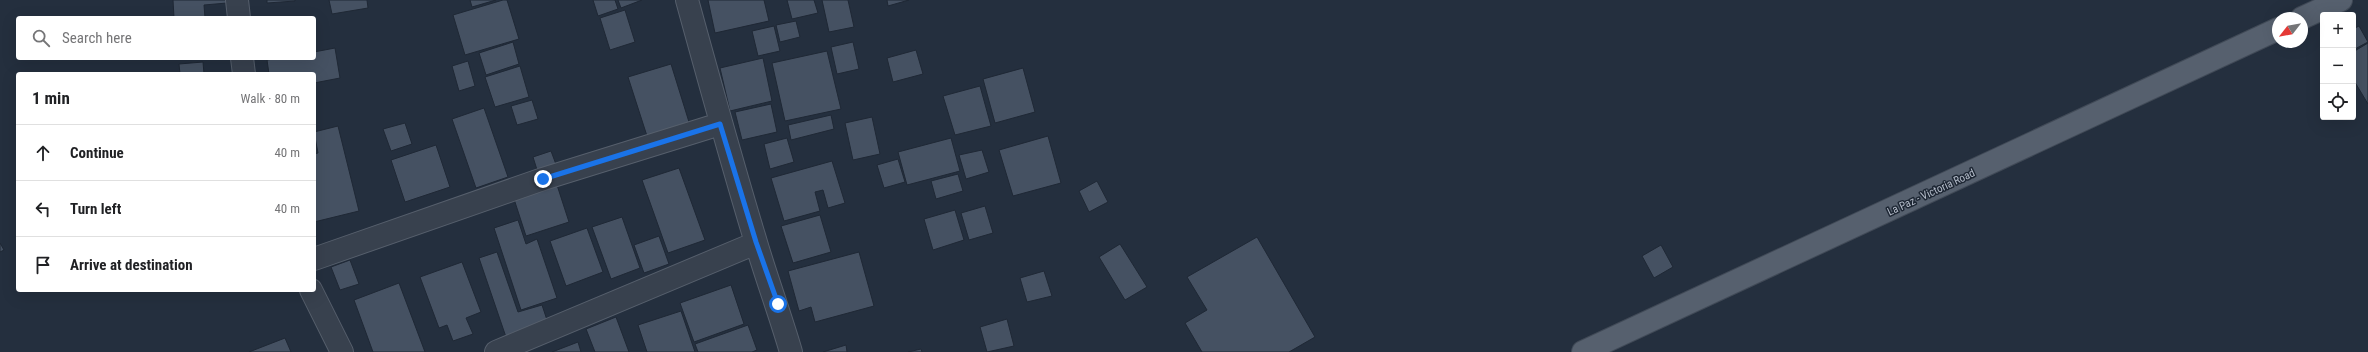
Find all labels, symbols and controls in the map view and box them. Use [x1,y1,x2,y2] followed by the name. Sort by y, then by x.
[2272,12,2308,48] north arrow
[2320,12,2356,120] map controls
[2320,12,2356,48] button: +
[16,16,316,60] search box
[30,27,52,49] icon: search
[62,29,132,47] text: Search here
[2320,48,2356,84] button: −
[2320,84,2356,120] button: locate
[32,88,70,108] text: 1 min
[240,91,300,106] text: Walk · 80 m
[32,142,54,164] icon: ahead
[70,144,124,162] text: Continue
[274,145,300,160] text: 40 m
[1885,166,1977,218] street label: La Paz - Victoria Road
[534,170,552,188] route end
[32,198,54,220] icon: left
[70,200,121,218] text: Turn left
[274,201,300,216] text: 40 m
[32,254,54,276] icon: arrive
[70,256,193,274] text: Arrive at destination
[769,295,787,313] route start

